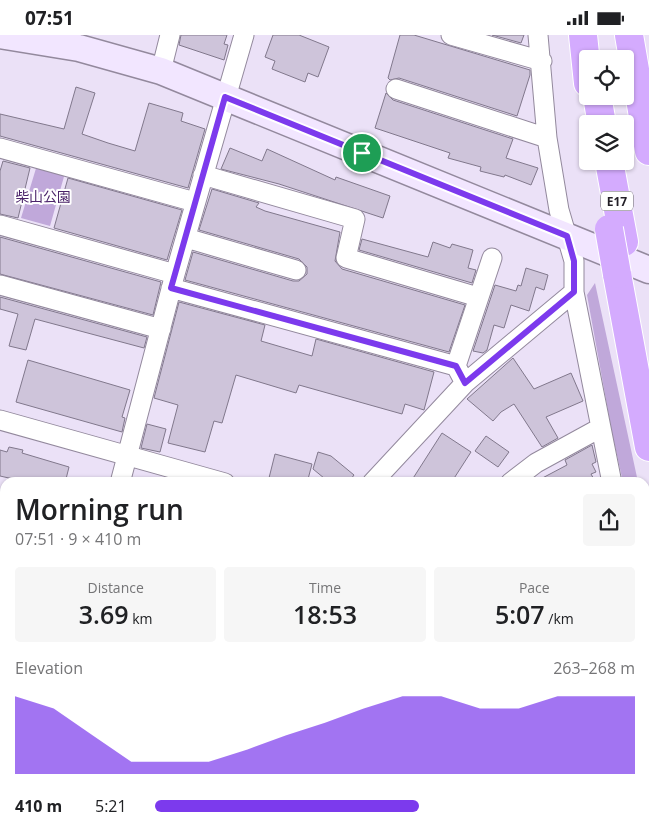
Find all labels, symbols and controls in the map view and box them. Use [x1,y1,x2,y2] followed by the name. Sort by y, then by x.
[25,5,74,31] text: 07:51
[579,50,634,170] map controls
[579,50,634,105] button: locate
[579,115,634,170] button: layers
[341,132,383,174] pin
[348,139,376,167] icon: arrive
[15,187,71,206] park label: 柴山公園
[601,192,633,211] road number: E17
[15,490,184,528] text: Morning run
[583,494,635,546] button: share
[15,528,141,550] text: 07:51 · 9 × 410 m
[88,578,144,597] text: Distance
[309,578,341,597] text: Time
[519,578,550,597] text: Pace
[79,597,129,631] text: 3.69
[293,597,357,631] text: 18:53
[495,597,545,631] text: 5:07
[129,609,153,628] text: km
[545,609,574,628] text: /km
[15,657,83,679] text: Elevation
[553,657,635,679] text: 263–268 m
[15,795,62,817] text: 410 m
[95,795,127,817] text: 5:21

